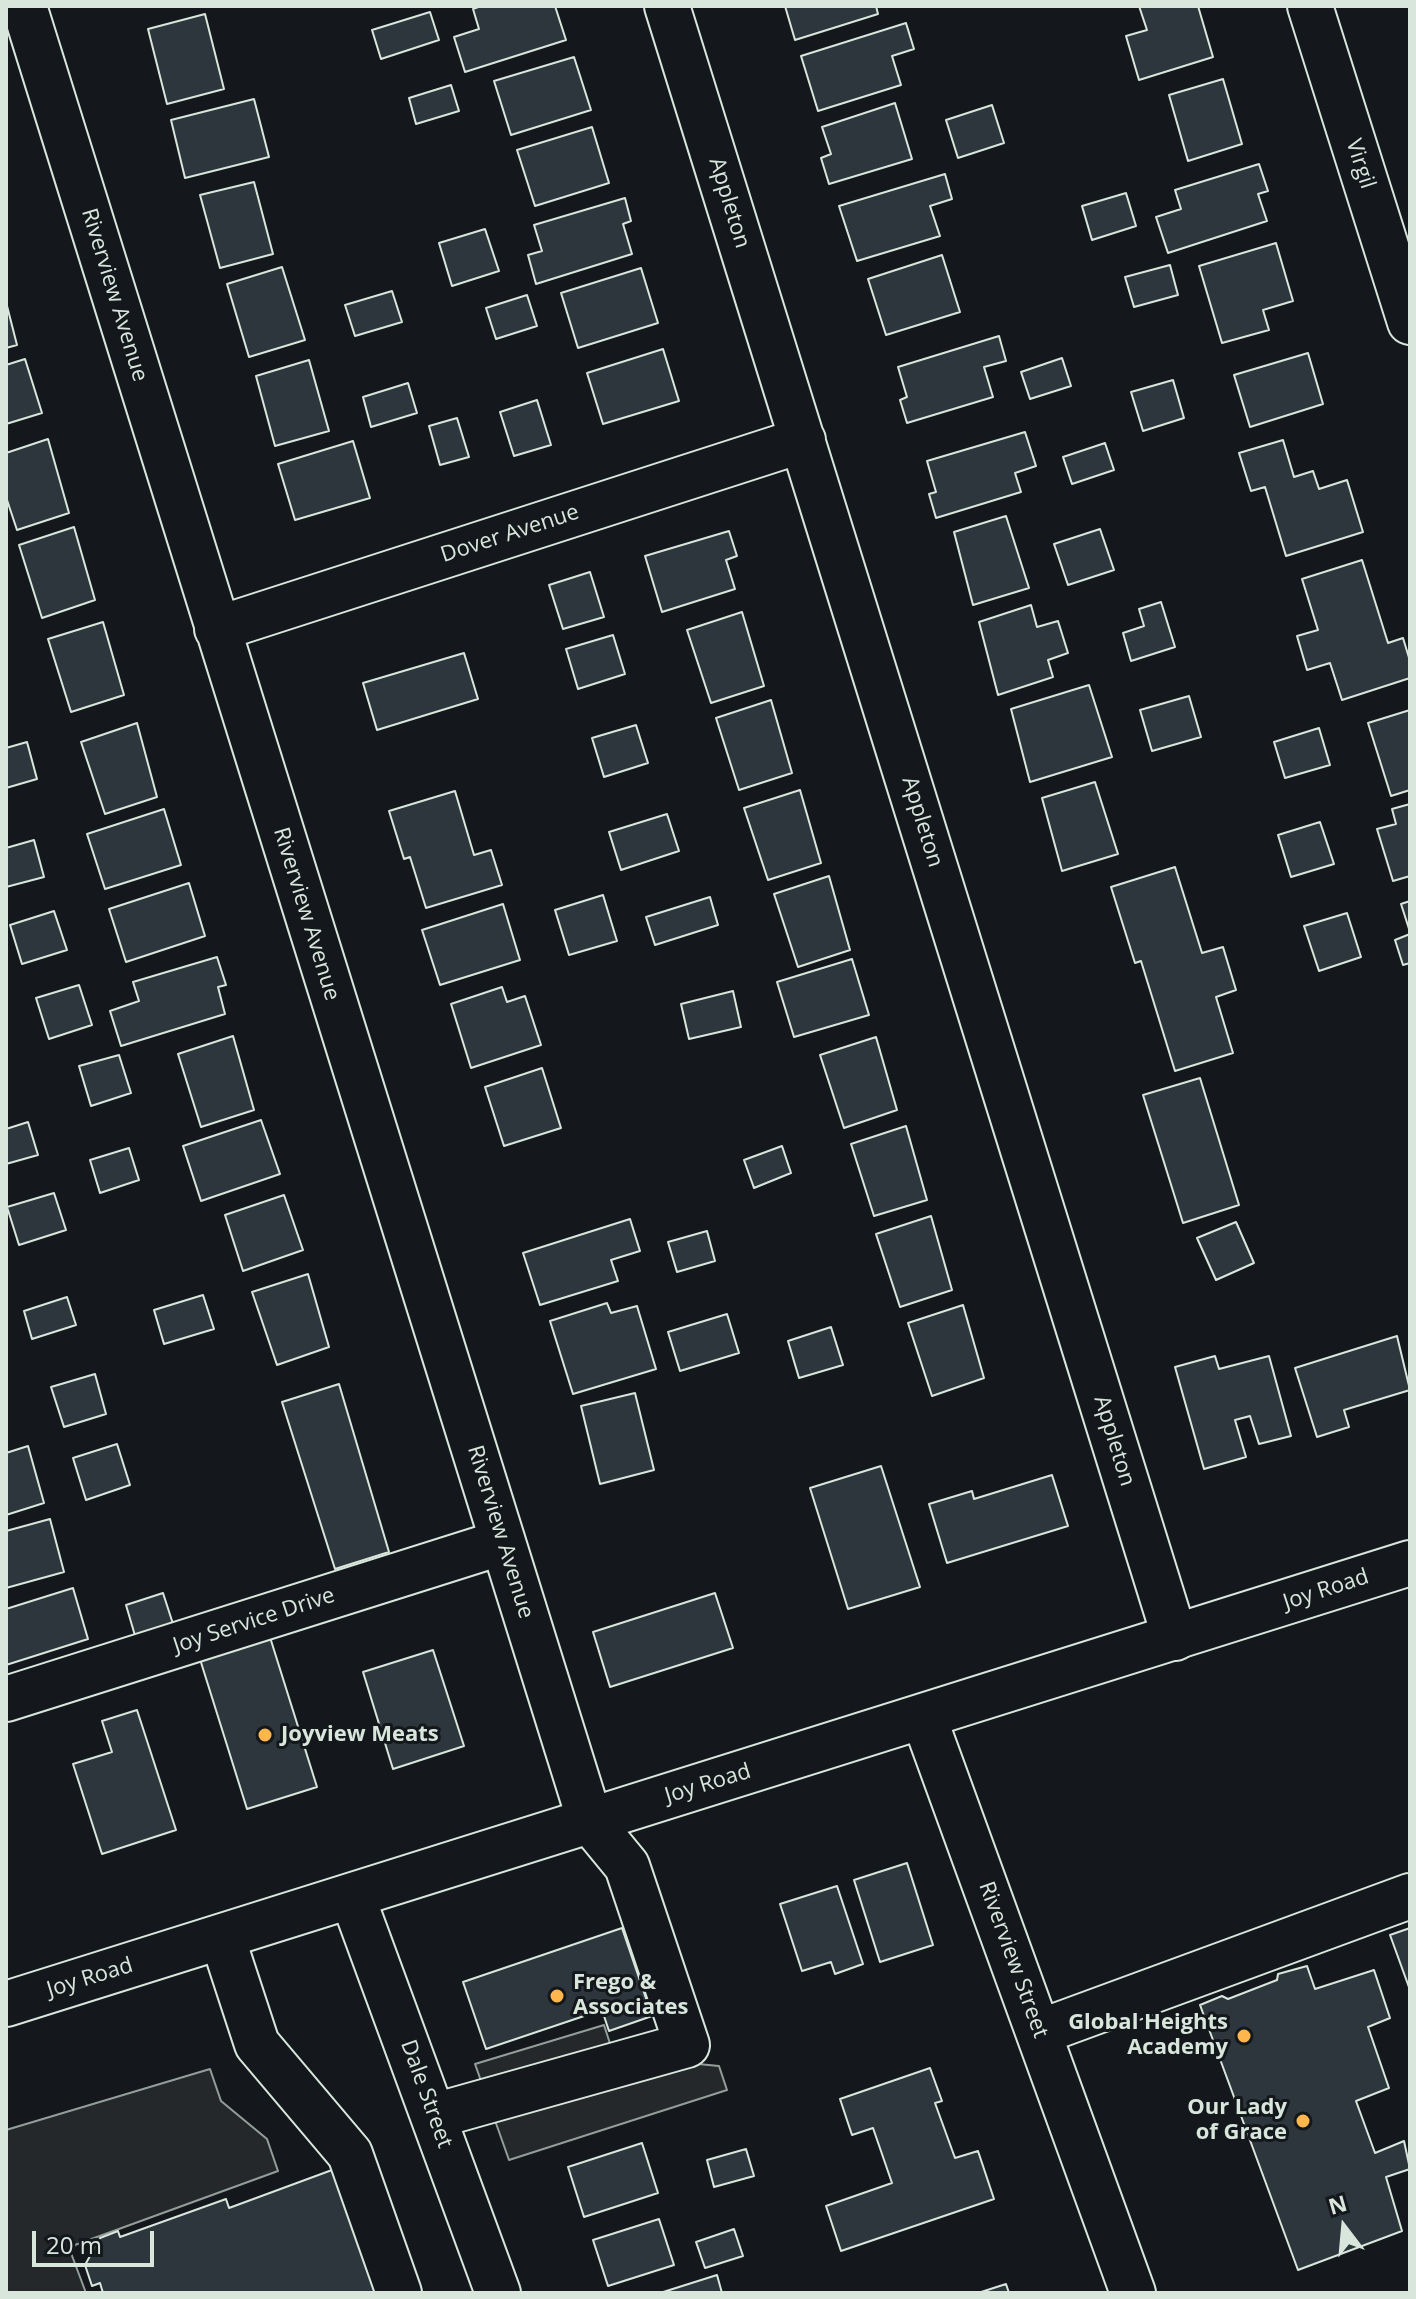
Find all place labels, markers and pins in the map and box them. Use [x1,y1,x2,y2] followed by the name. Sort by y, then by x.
[281,1722,439,1748] place label: Joyview Meats
[256,1726,274,1744] marker: Joyview Meats
[573,1970,688,2022] place label: Frego & Associates
[548,1987,566,2005] marker: Frego & Associates
[1068,2010,1228,2062] place label: Global Heights Academy
[1235,2027,1253,2045] marker: Global Heights Academy
[1187,2095,1287,2146] place label: Our Lady of Grace
[1294,2112,1312,2130] marker: Our Lady of Grace

